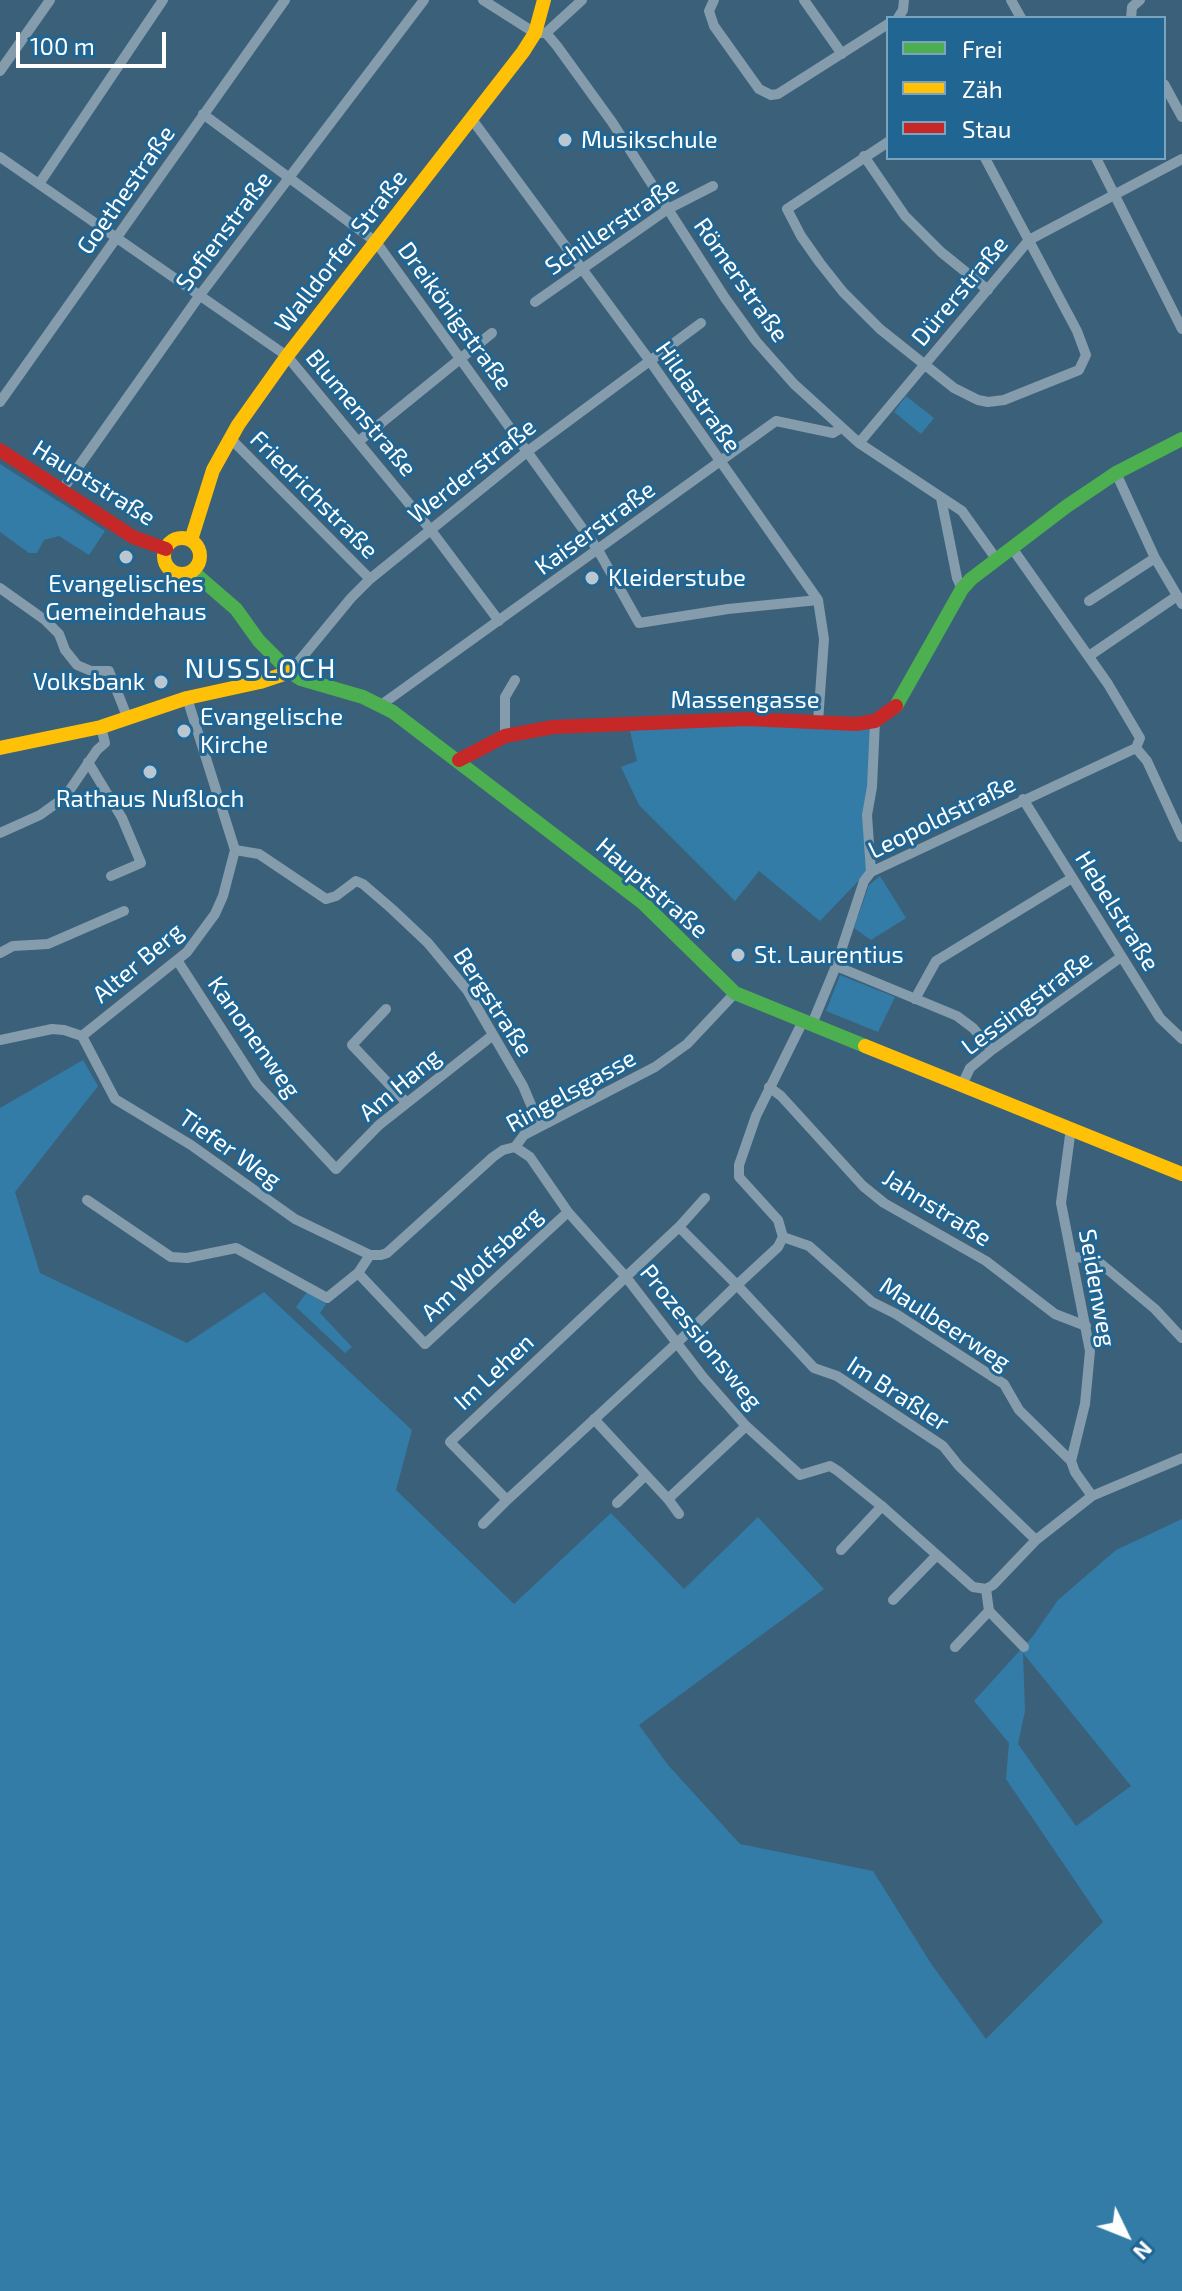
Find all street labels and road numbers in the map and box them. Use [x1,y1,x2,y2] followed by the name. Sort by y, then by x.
[71,120,181,260] street label: Goethestraße
[269,164,413,338] street label: Walldorfer Straße
[170,166,278,296] street label: Sofienstraße
[540,171,684,281] street label: Schillerstraße
[688,212,794,348] street label: Römerstraße
[906,230,1014,352] street label: Dürerstraße
[392,236,518,396] street label: Dreikönigstraße
[649,336,747,458] street label: Hildastraße
[300,344,422,482] street label: Blumenstraße
[402,412,542,530] street label: Werderstraße
[244,425,384,565] street label: Friedrichstraße
[27,434,161,532] street label: Hauptstraße
[529,475,661,581] street label: Kaiserstraße
[670,686,820,714] street label: Massengasse
[864,769,1020,865] street label: Leopoldstraße
[590,831,714,945] street label: Hauptstraße
[1069,846,1165,976] street label: Hebelstraße
[87,917,189,1009] street label: Alter Berg
[447,942,539,1062] street label: Bergstraße
[956,945,1098,1061] street label: Lessingstraße
[202,971,306,1103] street label: Kanonenweg
[353,1043,447,1127] street label: Am Hang
[501,1044,641,1138] street label: Ringelsgasse
[173,1103,287,1195] street label: Tiefer Weg
[877,1163,997,1253] street label: Jahnstraße
[415,1201,549,1327] street label: Am Wolfsberg
[1072,1227,1122,1349] street label: Seidenweg
[634,1259,768,1415] street label: Prozessionsweg
[874,1271,1016,1377] street label: Maulbeerweg
[448,1328,540,1416] street label: Im Lehen
[841,1350,955,1438] street label: Im Braßler

